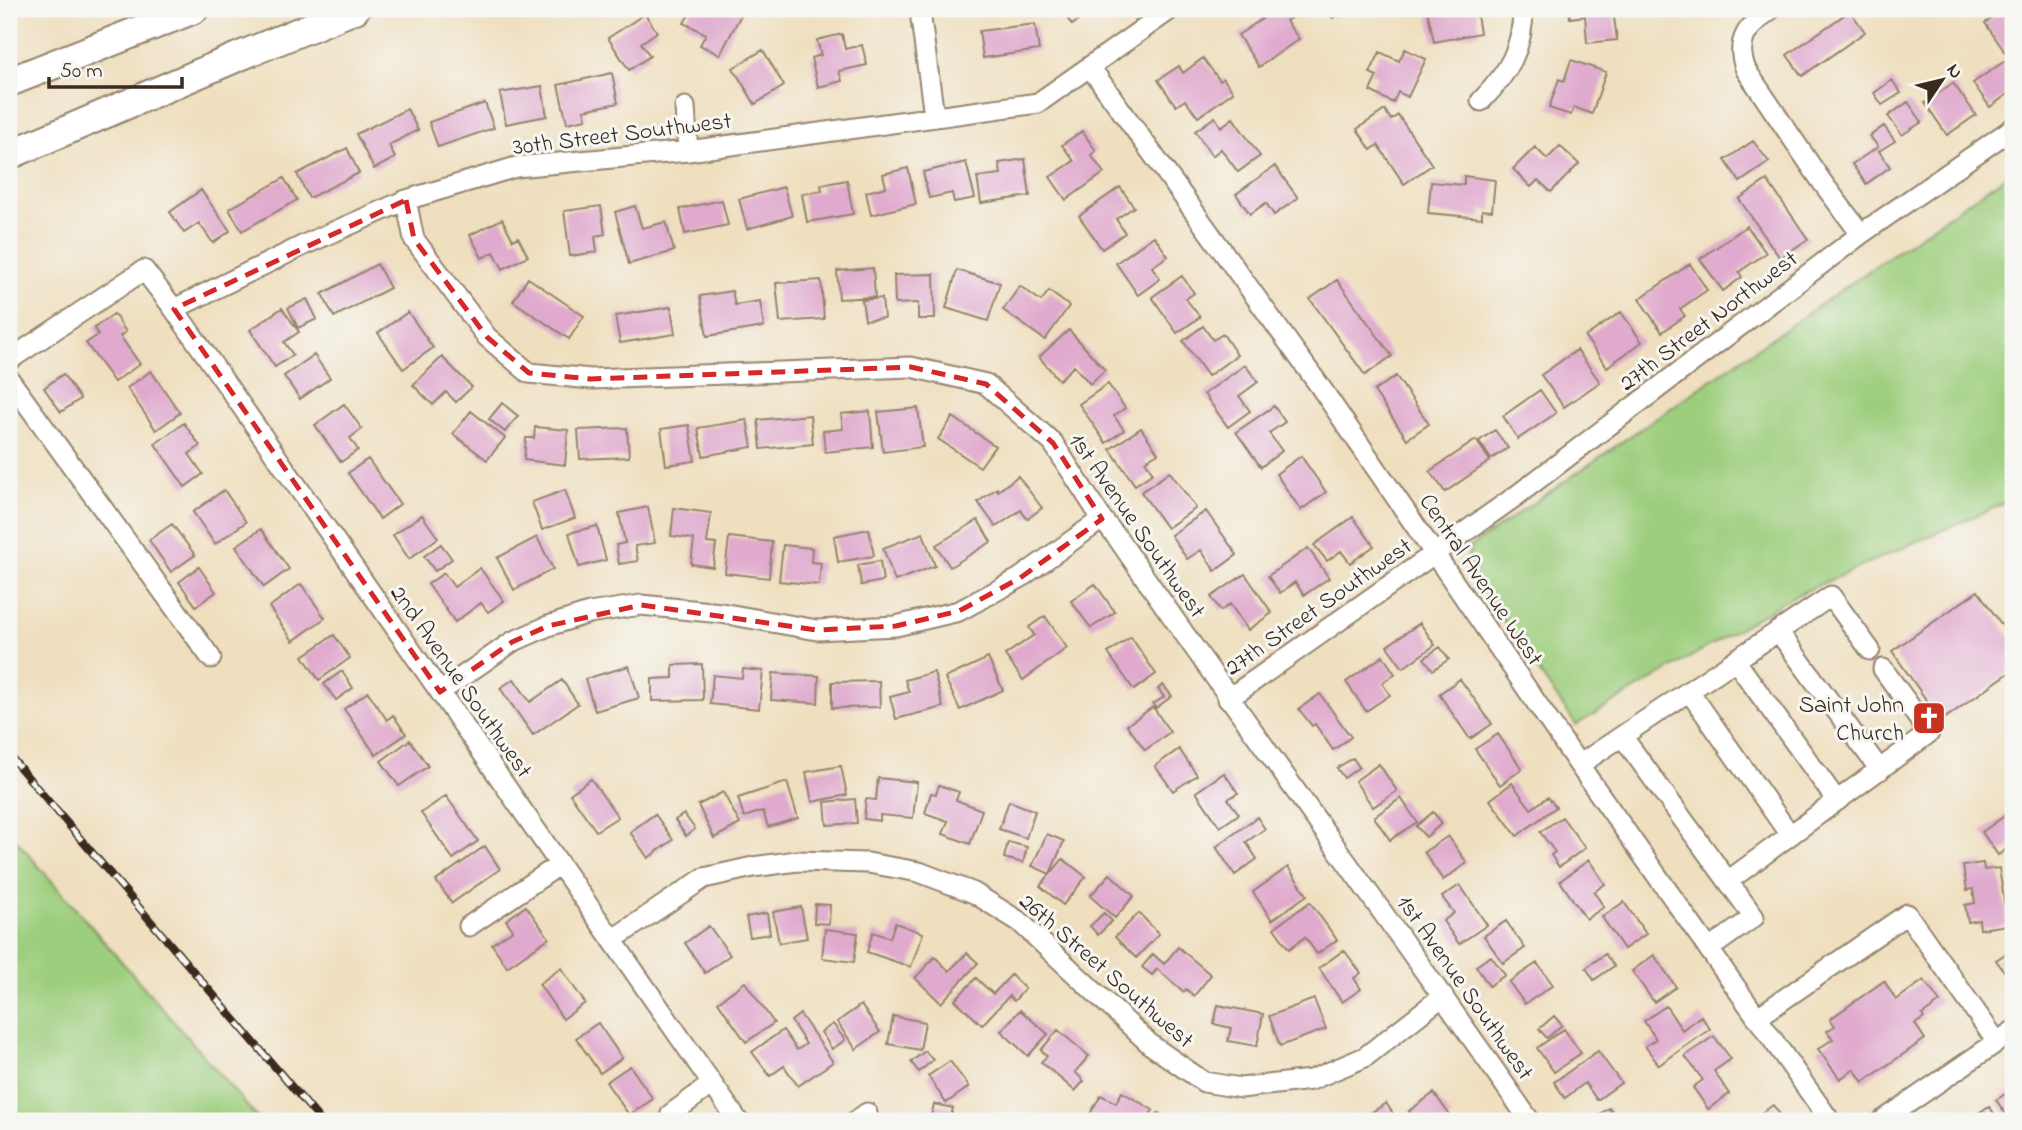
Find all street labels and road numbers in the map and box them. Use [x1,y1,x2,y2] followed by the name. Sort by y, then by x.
[511,105,734,166] street label: 30th Street Southwest
[1613,243,1806,401] street label: 27th Street Northwest
[1059,427,1213,626] street label: 1st Avenue Southwest
[1409,487,1551,674] street label: Central Avenue West
[1219,530,1420,686] street label: 27th Street Southwest
[380,579,540,786] street label: 2nd Avenue Southwest
[1010,886,1201,1058] street label: 26th Street Southwest
[1387,889,1541,1088] street label: 1st Avenue Southwest

